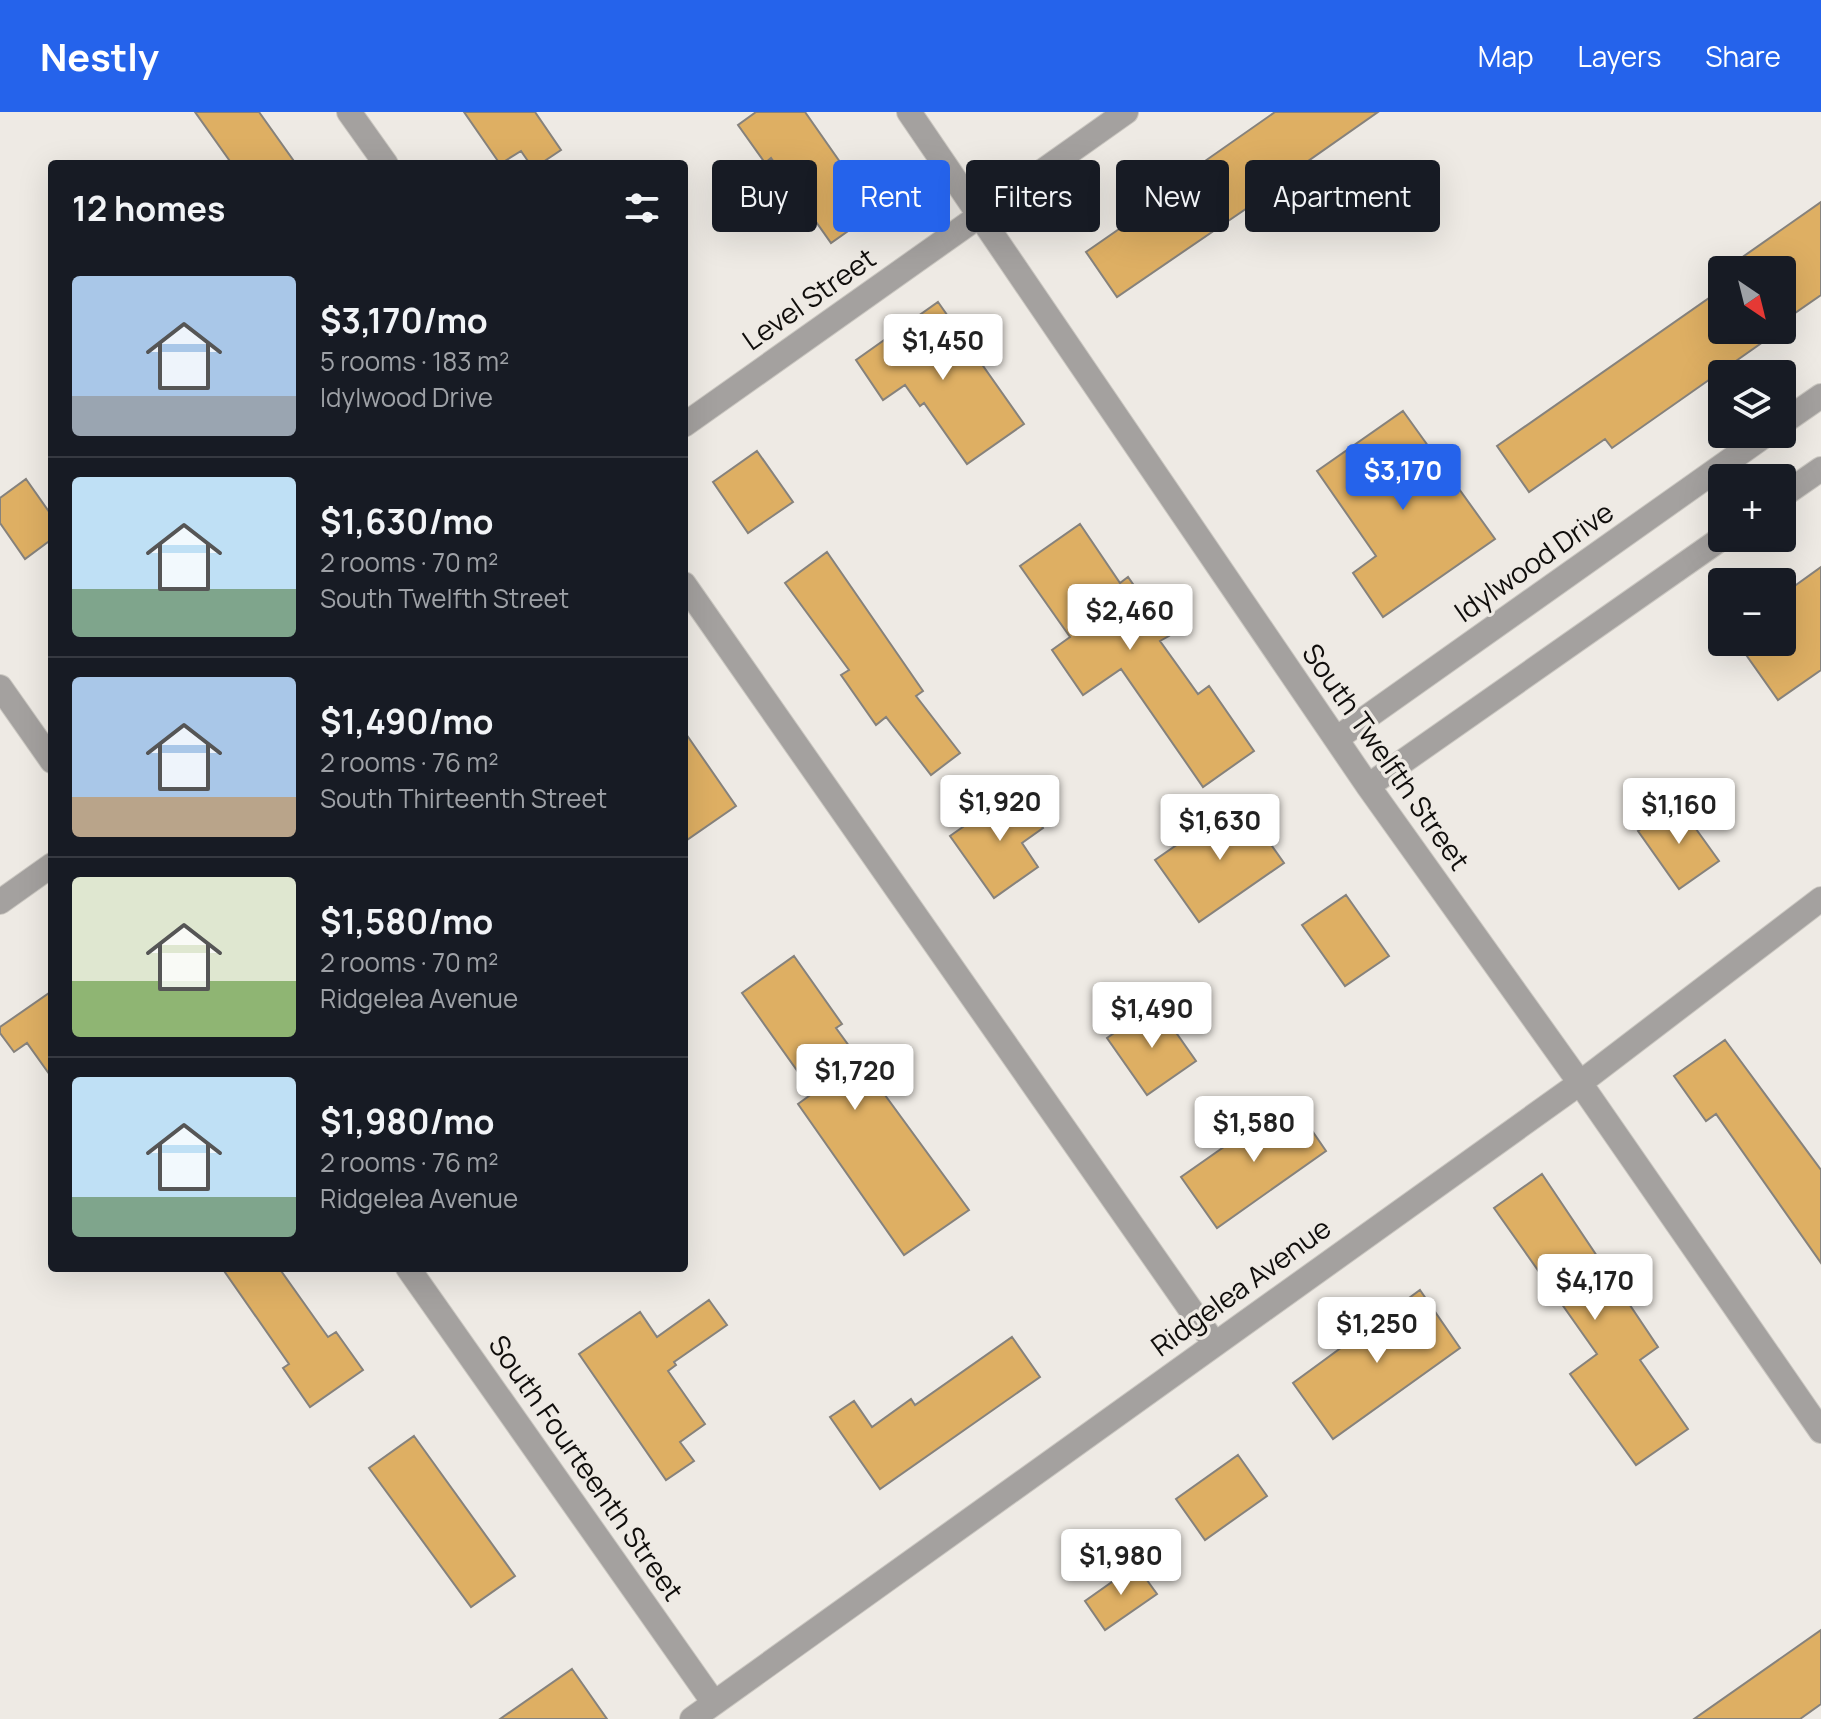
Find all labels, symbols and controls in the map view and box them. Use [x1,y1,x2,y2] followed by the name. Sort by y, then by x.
[40,30,159,82] text: Nestly
[1478,37,1534,75] text: Map
[1578,37,1661,75] text: Layers
[1705,37,1781,75] text: Share
[712,160,817,232] chip: Buy
[833,160,950,232] chip: Rent
[966,160,1100,232] chip: Filters
[1116,160,1229,232] chip: New
[1245,160,1440,232] chip: Apartment
[72,185,225,231] text: 12 homes
[620,186,664,230] icon: filters
[734,238,883,358] street label: Level Street
[1708,256,1796,344] north arrow
[1708,256,1796,656] map controls
[320,297,488,343] text: $3,170/mo
[136,308,232,404] icon: home
[878,314,1008,382] pin: $1,450
[902,322,984,358] text: $1,450
[320,343,509,379] text: 5 rooms · 183 m²
[1708,360,1796,448] button: layers
[320,379,493,415] text: Idylwood Drive
[1338,444,1468,512] pin: $3,170
[1364,452,1442,488] text: $3,170
[1708,464,1796,552] button: +
[1446,492,1621,630] street label: Idylwood Drive
[320,498,493,544] text: $1,630/mo
[136,509,232,605] icon: home
[320,544,498,580] text: 2 rooms · 70 m²
[1708,568,1796,656] button: −
[320,580,569,616] text: South Twelfth Street
[1065,584,1195,652] pin: $2,460
[1086,592,1174,628] text: $2,460
[1294,636,1479,877] street label: South Twelfth Street
[320,698,494,744] text: $1,490/mo
[136,709,232,805] icon: home
[320,744,499,780] text: 2 rooms · 76 m²
[935,775,1065,843] pin: $1,920
[1614,778,1744,846] pin: $1,160
[320,780,607,816] text: South Thirteenth Street
[958,783,1042,819] text: $1,920
[1641,786,1717,822] text: $1,160
[1155,794,1285,862] pin: $1,630
[1179,802,1261,838] text: $1,630
[320,898,493,944] text: $1,580/mo
[136,909,232,1005] icon: home
[320,944,498,980] text: 2 rooms · 70 m²
[320,980,518,1016] text: Ridgelea Avenue
[1087,982,1217,1050] pin: $1,490
[1110,990,1194,1026] text: $1,490
[790,1044,920,1112] pin: $1,720
[814,1052,896,1088] text: $1,720
[1189,1096,1319,1164] pin: $1,580
[320,1098,495,1144] text: $1,980/mo
[1213,1104,1295,1140] text: $1,580
[136,1109,232,1205] icon: home
[320,1144,499,1180] text: 2 rooms · 76 m²
[320,1180,518,1216] text: Ridgelea Avenue
[1143,1208,1338,1364] street label: Ridgelea Avenue
[1530,1254,1660,1322] pin: $4,170
[1556,1262,1634,1298] text: $4,170
[1312,1297,1442,1365] pin: $1,250
[1336,1305,1418,1341] text: $1,250
[481,1327,693,1608] street label: South Fourteenth Street
[1056,1529,1186,1597] pin: $1,980
[1079,1537,1163,1573] text: $1,980

